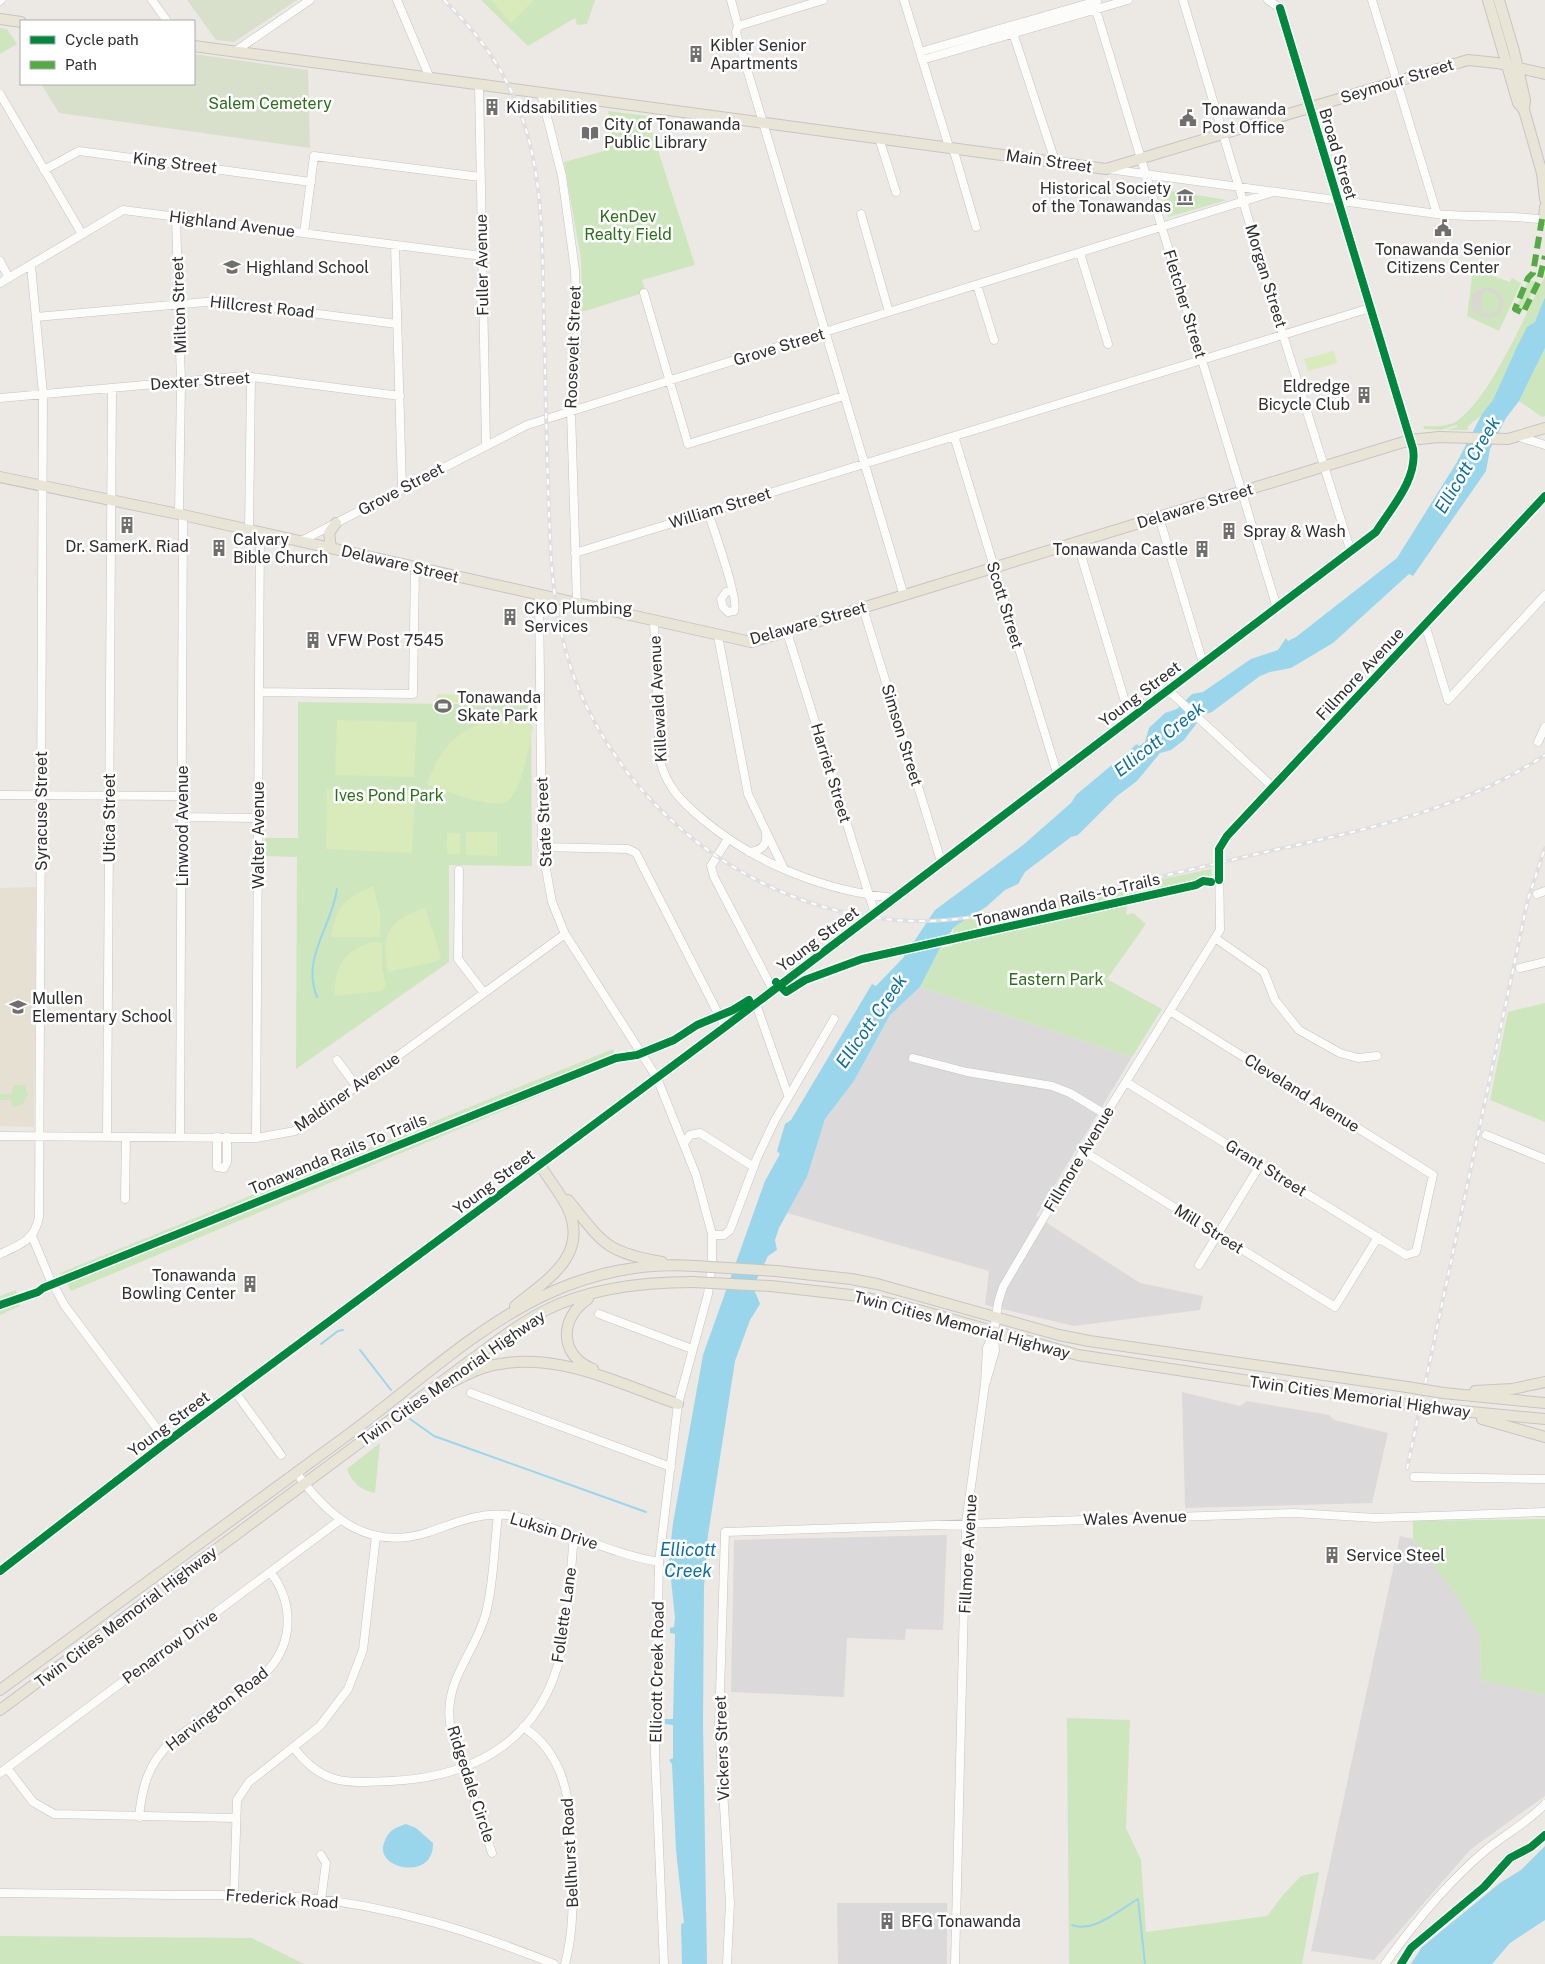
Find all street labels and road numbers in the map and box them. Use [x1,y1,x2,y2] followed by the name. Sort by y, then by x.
[1338,55,1456,107] street label: Seymour Street
[1315,106,1361,202] street label: Broad Street
[1005,146,1093,176] street label: Main Street
[132,148,218,178] street label: King Street
[168,207,296,241] street label: Highland Avenue
[472,214,492,316] street label: Fuller Avenue
[1241,222,1291,330] street label: Morgan Street
[1159,247,1211,361] street label: Fletcher Street
[168,256,190,354] street label: Milton Street
[561,285,585,409] street label: Roosevelt Street
[209,292,315,322] street label: Hillcrest Road
[731,324,827,370] street label: Grove Street
[149,368,251,394] street label: Dexter Street
[355,458,447,520] street label: Grove Street
[1135,479,1255,533] street label: Delaware Street
[667,483,773,533] street label: William Street
[339,541,461,587] street label: Delaware Street
[983,559,1027,651] street label: Scott Street
[748,597,868,649] street label: Delaware Street
[1312,624,1408,724] street label: Fillmore Avenue
[645,635,671,763] street label: Killewald Avenue
[1096,657,1184,731] street label: Young Street
[877,682,927,788] street label: Simson Street
[807,721,855,825] street label: Harriet Street
[32,751,51,871] street label: Syracuse Street
[173,765,192,887] street label: Linwood Avenue
[100,773,119,863] street label: Utica Street
[532,776,556,868] street label: State Street
[249,781,268,889] street label: Walter Avenue
[972,869,1162,931] street label: Tonawanda Rails-to-Trails
[774,902,862,976] street label: Young Street
[291,1049,403,1135] street label: Maldiner Avenue
[1241,1050,1363,1136] street label: Cleveland Avenue
[1040,1103,1118,1215] street label: Fillmore Avenue
[246,1110,430,1198] street label: Tonawanda Rails To Trails
[1222,1135,1310,1201] street label: Grant Street
[450,1145,538,1219] street label: Young Street
[1171,1200,1247,1258] street label: Mill Street
[852,1287,1073,1363] street label: Twin Cities Memorial Highway
[355,1306,549,1450] street label: Twin Cities Memorial Highway
[1248,1372,1472,1422] street label: Twin Cities Memorial Highway
[125,1387,213,1461] street label: Young Street
[955,1494,981,1614] street label: Fillmore Avenue
[1083,1507,1187,1529] street label: Wales Avenue
[508,1509,600,1553] street label: Luksin Drive
[31,1542,221,1692] street label: Twin Cities Memorial Highway
[548,1566,580,1664] street label: Follette Lane
[646,1601,668,1743] street label: Ellicott Creek Road
[119,1606,221,1688] street label: Penarrow Drive
[162,1663,272,1755] street label: Harvington Road
[711,1695,733,1801] street label: Vickers Street
[443,1723,499,1845] street label: Ridgedale Circle
[558,1798,582,1908] street label: Bellhurst Road
[225,1886,339,1912] street label: Frederick Road

